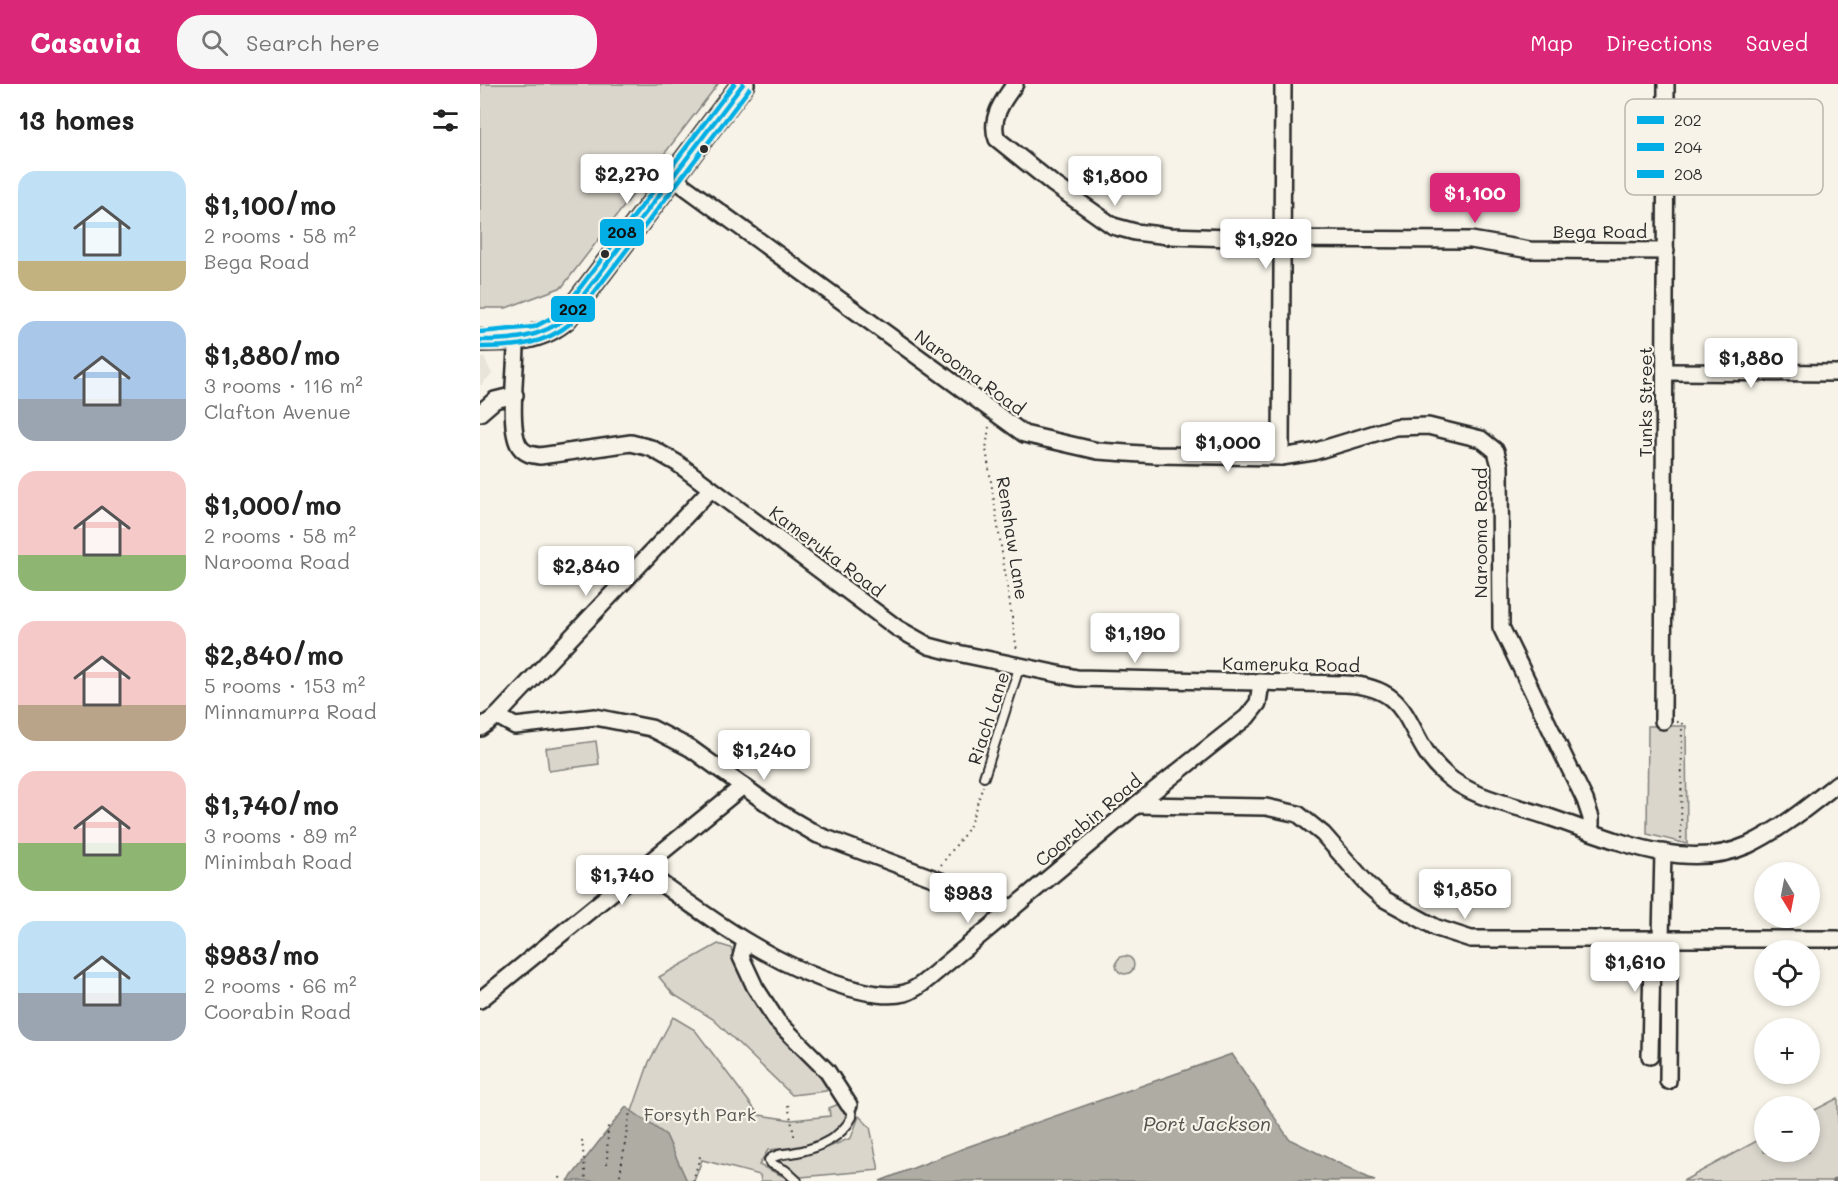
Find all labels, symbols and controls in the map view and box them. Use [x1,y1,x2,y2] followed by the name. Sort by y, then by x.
[177,15,597,69] search box
[30,24,141,60] text: Casavia
[198,26,231,59] icon: search
[246,28,380,57] text: Search here
[1530,29,1573,56] text: Map
[1606,29,1713,56] text: Directions
[1746,29,1808,56] text: Saved
[1625,99,1823,195] legend
[18,103,135,137] text: 13 homes
[429,104,462,137] icon: filters
[1674,109,1702,130] text: 202
[1674,136,1703,157] text: 204
[698,143,710,155] unlabelled marker
[578,154,676,205] pin: $2,270
[1066,156,1164,207] pin: $1,800
[595,160,659,186] text: $2,270
[1082,162,1148,188] text: $1,800
[1674,163,1703,184] text: 208
[1426,173,1524,224] pin: $1,100
[1444,179,1506,205] text: $1,100
[204,188,336,222] text: $1,100/mo
[66,195,138,267] icon: home
[599,218,645,247] line badge: 208
[1217,219,1315,270] pin: $1,920
[1553,219,1647,243] street label: Bega Road
[607,221,637,242] text: 208
[204,222,356,248] text: 2 rooms · 58 m²
[1234,225,1298,251] text: $1,920
[204,248,309,274] text: Bega Road
[599,248,611,260] unlabelled marker
[550,295,596,323] line badge: 202
[559,298,587,319] text: 202
[910,324,1030,420] street label: Narooma Road
[204,338,340,372] text: $1,880/mo
[1702,338,1800,389] pin: $1,880
[1718,344,1784,370] text: $1,880
[66,345,138,417] icon: home
[1633,346,1657,458] street label: Tunks Street
[204,372,363,398] text: 3 rooms · 116 m²
[204,398,351,424] text: Clafton Avenue
[1179,422,1277,473] pin: $1,000
[1195,428,1261,454] text: $1,000
[1468,467,1492,599] street label: Narooma Road
[991,475,1035,601] street label: Renshaw Lane
[204,488,341,522] text: $1,000/mo
[66,495,138,567] icon: home
[765,500,889,602] street label: Kameruka Road
[204,522,356,548] text: 2 rooms · 58 m²
[537,546,635,597] pin: $2,840
[204,548,350,574] text: Narooma Road
[552,552,620,578] text: $2,840
[1086,613,1184,664] pin: $1,190
[1104,619,1166,645] text: $1,190
[204,638,344,672] text: $2,840/mo
[66,645,138,717] icon: home
[1222,651,1360,677] street label: Kameruka Road
[962,668,1014,768] street label: Riach Lane
[204,672,365,698] text: 5 rooms · 153 m²
[204,698,376,724] text: Minnamurra Road
[715,730,813,781] pin: $1,240
[732,736,796,762] text: $1,240
[1030,768,1146,872] street label: Coorabin Road
[204,788,339,822] text: $1,740/mo
[66,795,138,867] icon: home
[204,822,357,848] text: 3 rooms · 89 m²
[204,848,352,874] text: Minimbah Road
[573,855,671,906] pin: $1,740
[590,861,654,887] text: $1,740
[1754,862,1820,928] north arrow
[1754,862,1820,1162] map controls
[1416,869,1514,920] pin: $1,850
[932,873,1004,924] pin: $983
[1433,875,1497,901] text: $1,850
[944,879,992,905] text: $983
[204,938,319,972] text: $983/mo
[1754,940,1820,1006] button: locate
[1586,942,1684,993] pin: $1,610
[66,945,138,1017] icon: home
[1604,948,1666,974] text: $1,610
[204,972,357,998] text: 2 rooms · 66 m²
[204,998,351,1024] text: Coorabin Road
[1754,1018,1820,1084] button: +
[1754,1096,1820,1162] button: −
[644,1102,756,1126] park label: Forsyth Park
[1143,1110,1271,1136] water label: Port Jackson

